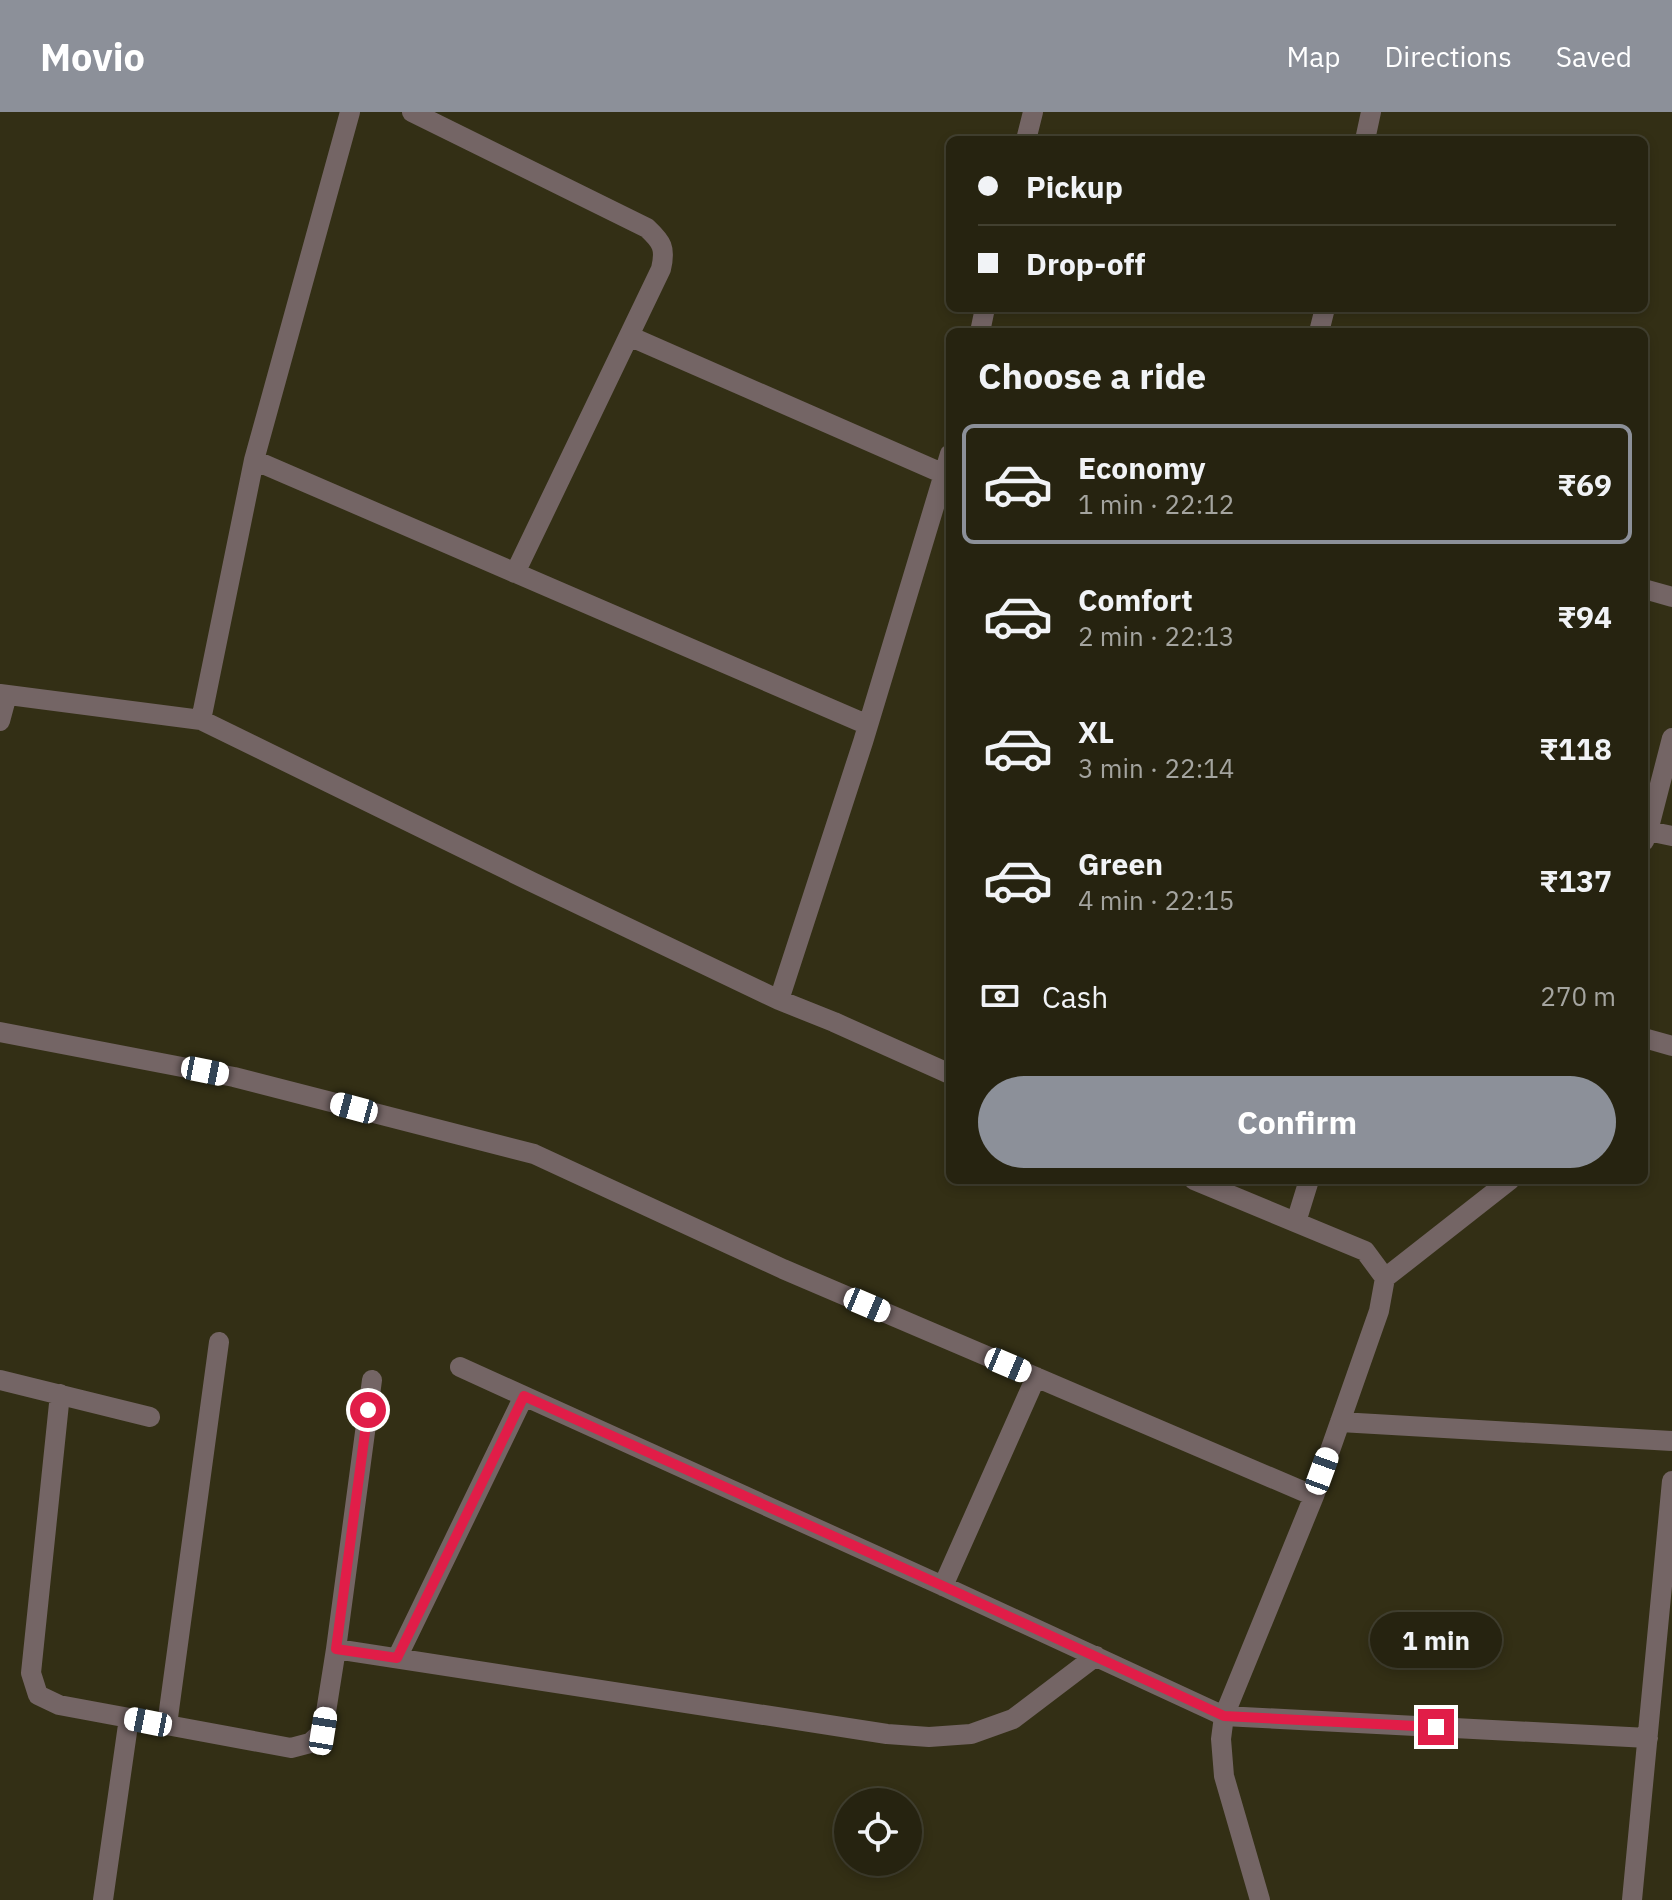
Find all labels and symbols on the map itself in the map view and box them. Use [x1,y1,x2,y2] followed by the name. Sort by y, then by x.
[179,1055,231,1087] car
[328,1090,380,1126] car
[840,1285,894,1325] car
[981,1345,1035,1385] car
[350,1392,386,1428] route start
[1303,1444,1341,1498] car
[1370,1611,1502,1667] callout: 1 min
[307,1705,339,1757] car
[122,1706,174,1738] car
[1418,1709,1454,1745] route end

